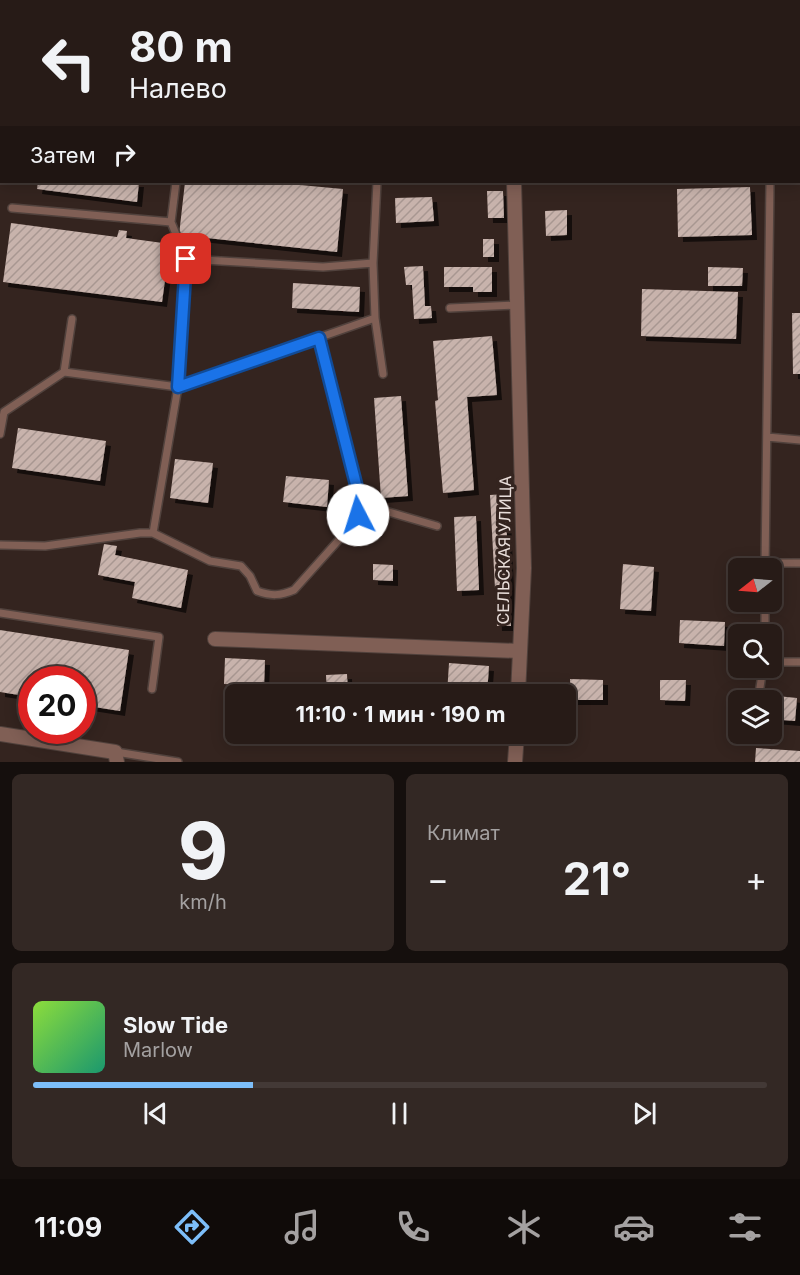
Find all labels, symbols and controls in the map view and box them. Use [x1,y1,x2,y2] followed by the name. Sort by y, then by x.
[129,21,233,72] text: 80 m
[30,24,108,102] icon: left
[129,72,227,105] text: Налево
[108,138,141,171] icon: right
[30,142,96,168] text: Затем
[160,233,211,284] pin
[169,242,202,275] icon: arrive
[493,476,515,624] street label: СЕЛЬСКАЯ УЛИЦА
[326,483,390,547] position arrow
[728,558,782,612] north arrow
[728,558,782,744] map controls
[728,624,782,678] button: search
[18,666,96,744] speed limit sign: 20
[728,690,782,744] button: layers
[295,701,506,727] text: 11:10 · 1 мин · 190 m
[178,803,228,898] text: 9
[427,821,500,845] text: Климат
[563,851,631,906] text: 21°
[427,859,449,899] text: −
[745,859,767,899] text: +
[179,890,227,914] text: km/h
[123,1012,228,1038] text: Slow Tide
[123,1038,193,1062] text: Marlow
[139,1097,172,1130] icon: previous
[383,1097,416,1130] icon: pause
[628,1097,661,1130] icon: next
[171,1206,213,1248] icon: directions
[281,1206,323,1248] icon: music
[392,1206,434,1248] icon: phone
[503,1206,545,1248] icon: climate
[613,1206,655,1248] icon: car
[724,1206,766,1248] icon: filters
[34,1211,102,1244] text: 11:09

